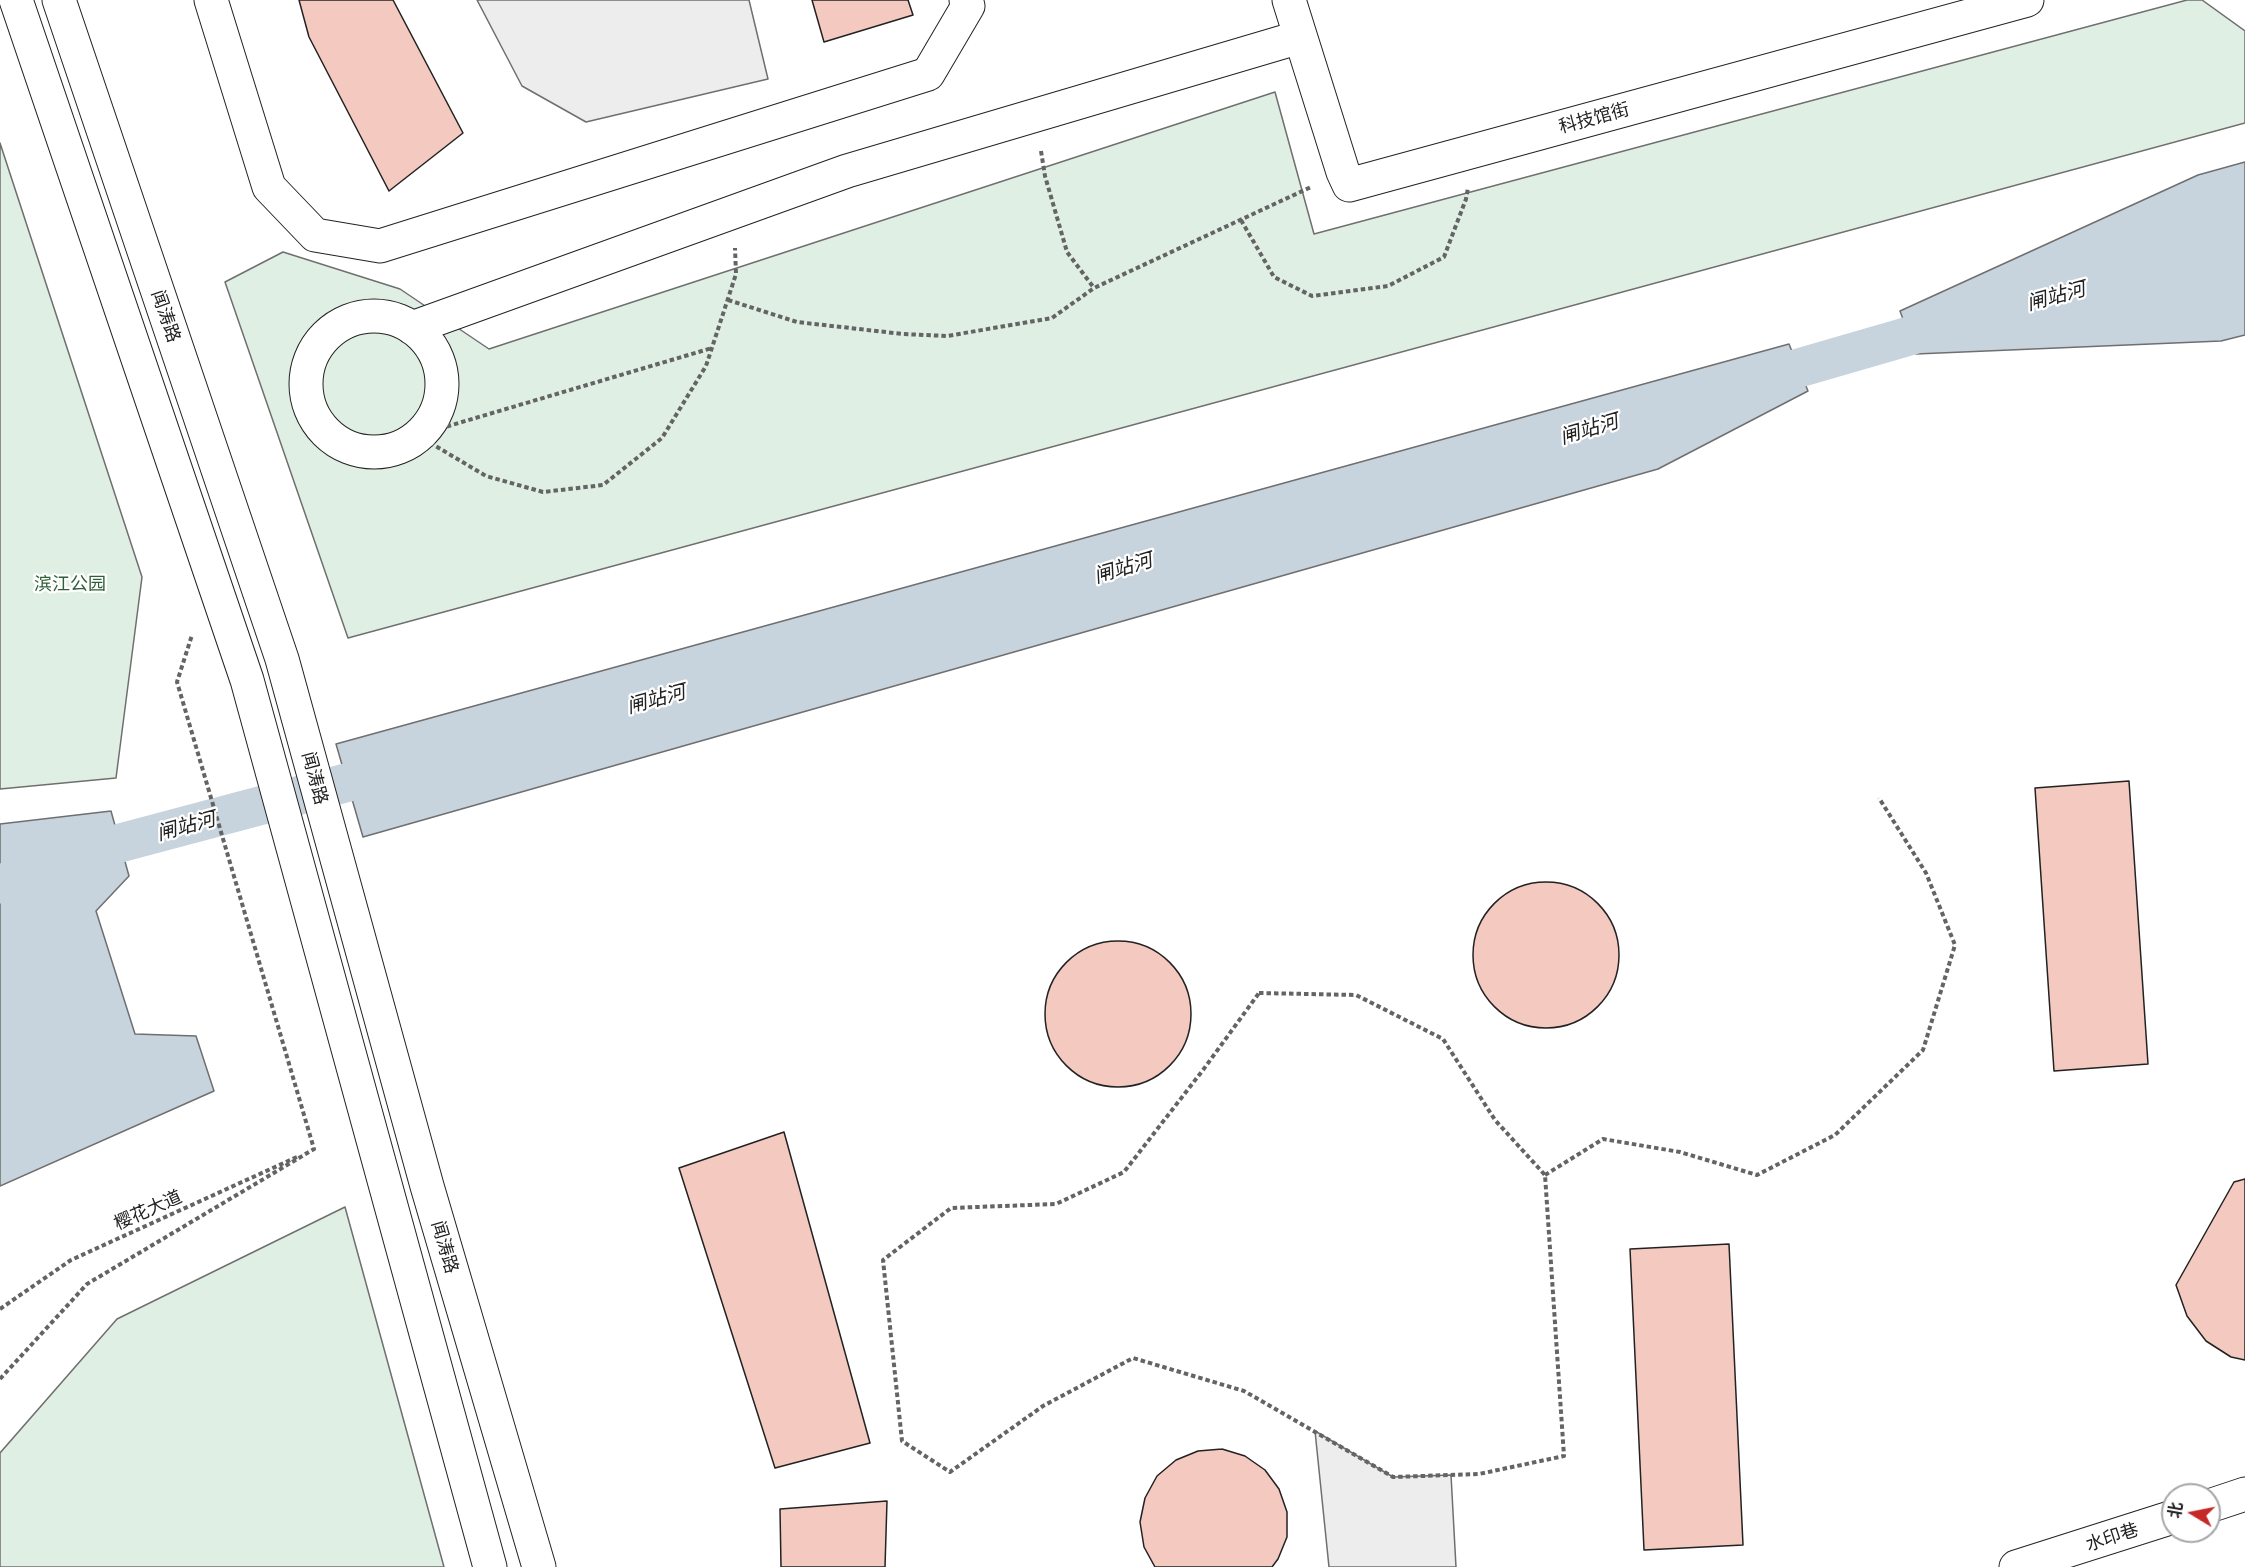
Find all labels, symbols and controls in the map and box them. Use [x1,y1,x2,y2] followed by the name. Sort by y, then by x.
[1556,98,1632,138] street label: 科技馆街
[2024,277,2088,315] water label: 闸站河
[147,287,185,345] street label: 闻涛路
[1557,409,1621,449] water label: 闸站河
[1091,548,1155,588] water label: 闸站河
[34,573,106,595] park label: 滨江公园
[624,680,688,718] water label: 闸站河
[298,749,332,807] street label: 闻涛路
[154,807,218,845] water label: 闸站河
[111,1185,185,1235] street label: 樱花大道
[427,1218,463,1276] street label: 闻涛路
[2161,1483,2221,1543] north arrow
[2165,1501,2185,1520] text: 北
[2083,1518,2141,1556] street label: 水印巷

